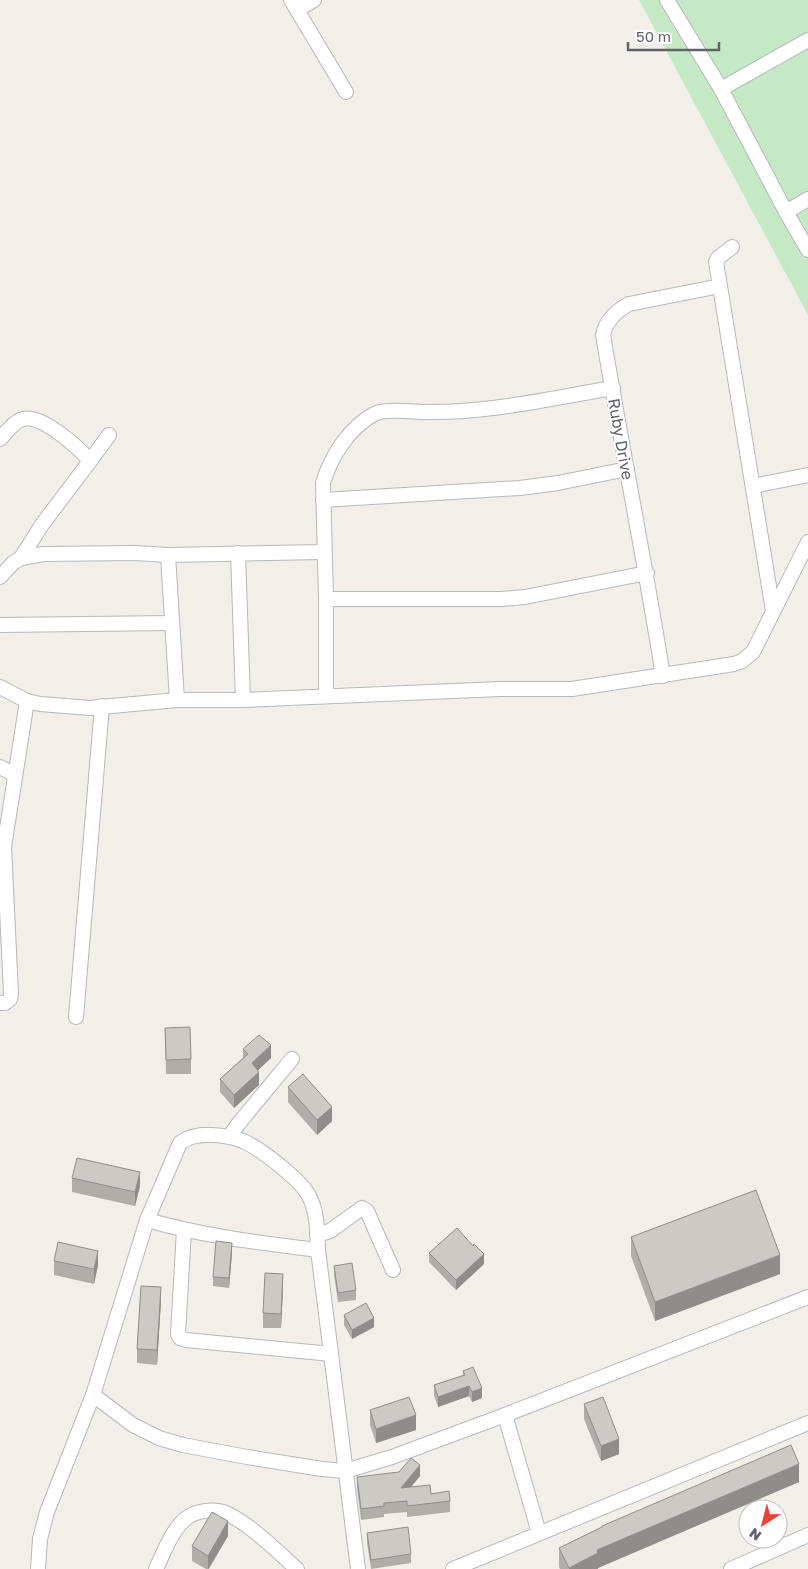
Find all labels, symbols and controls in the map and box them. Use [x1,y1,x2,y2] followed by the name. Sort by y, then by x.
[628,20,719,52] scale bar
[636,27,671,45] text: 50 m
[604,397,638,481] street label: Ruby Drive
[738,1499,788,1549] north arrow
[746,1525,764,1545] text: N

